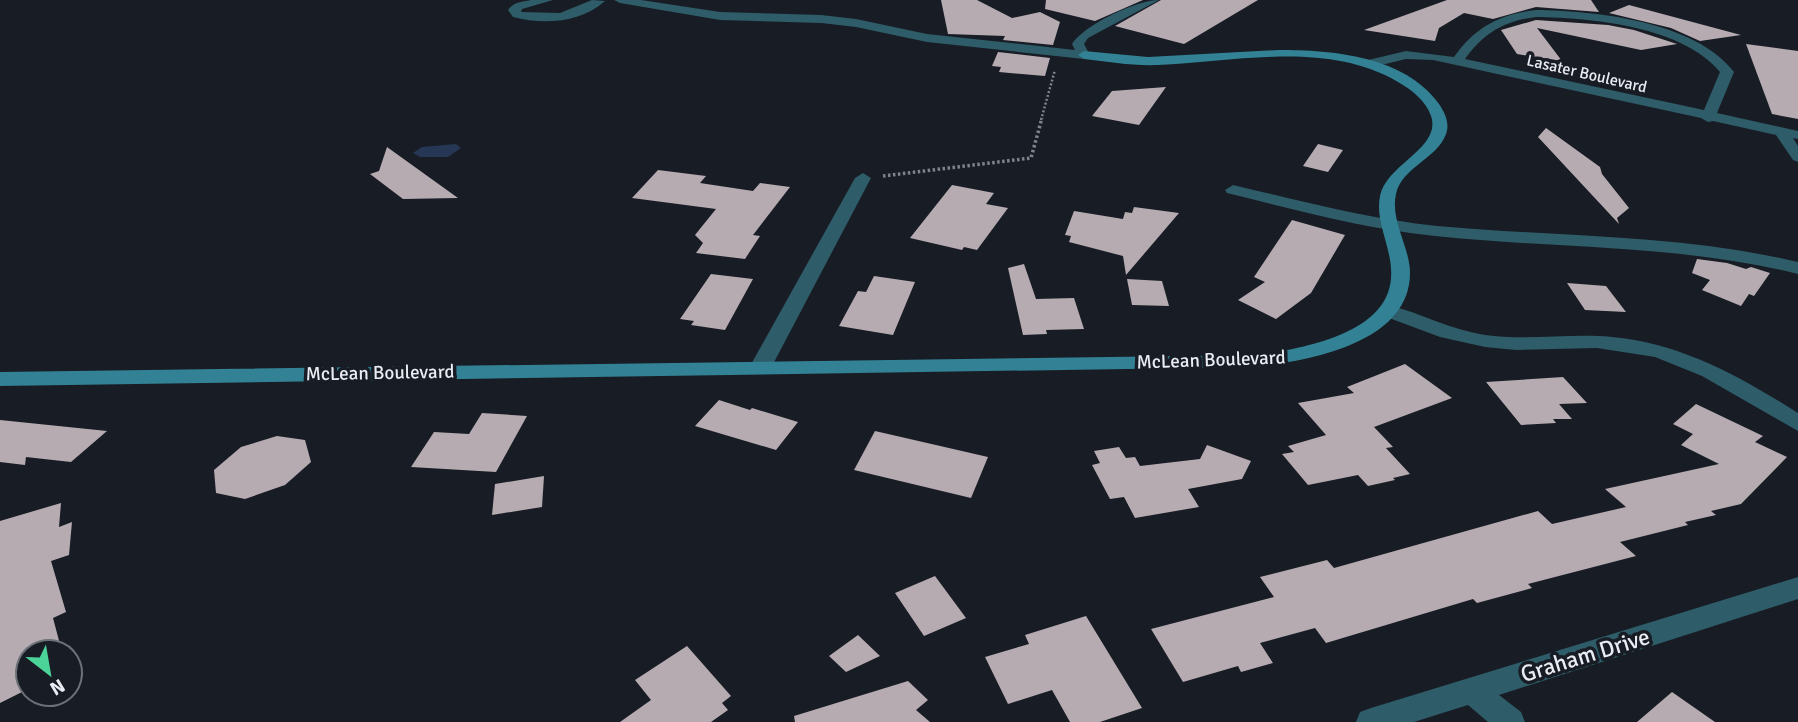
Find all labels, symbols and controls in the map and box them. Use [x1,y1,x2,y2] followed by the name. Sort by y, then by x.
[1525,50,1649,98] street label: Lasater Boulevard
[1136,345,1286,375] street label: McLean Boulevard
[305,360,455,386] street label: McLean Boulevard
[1517,622,1653,689] street label: Graham Drive
[14,638,84,708] north arrow
[45,673,69,700] text: N

